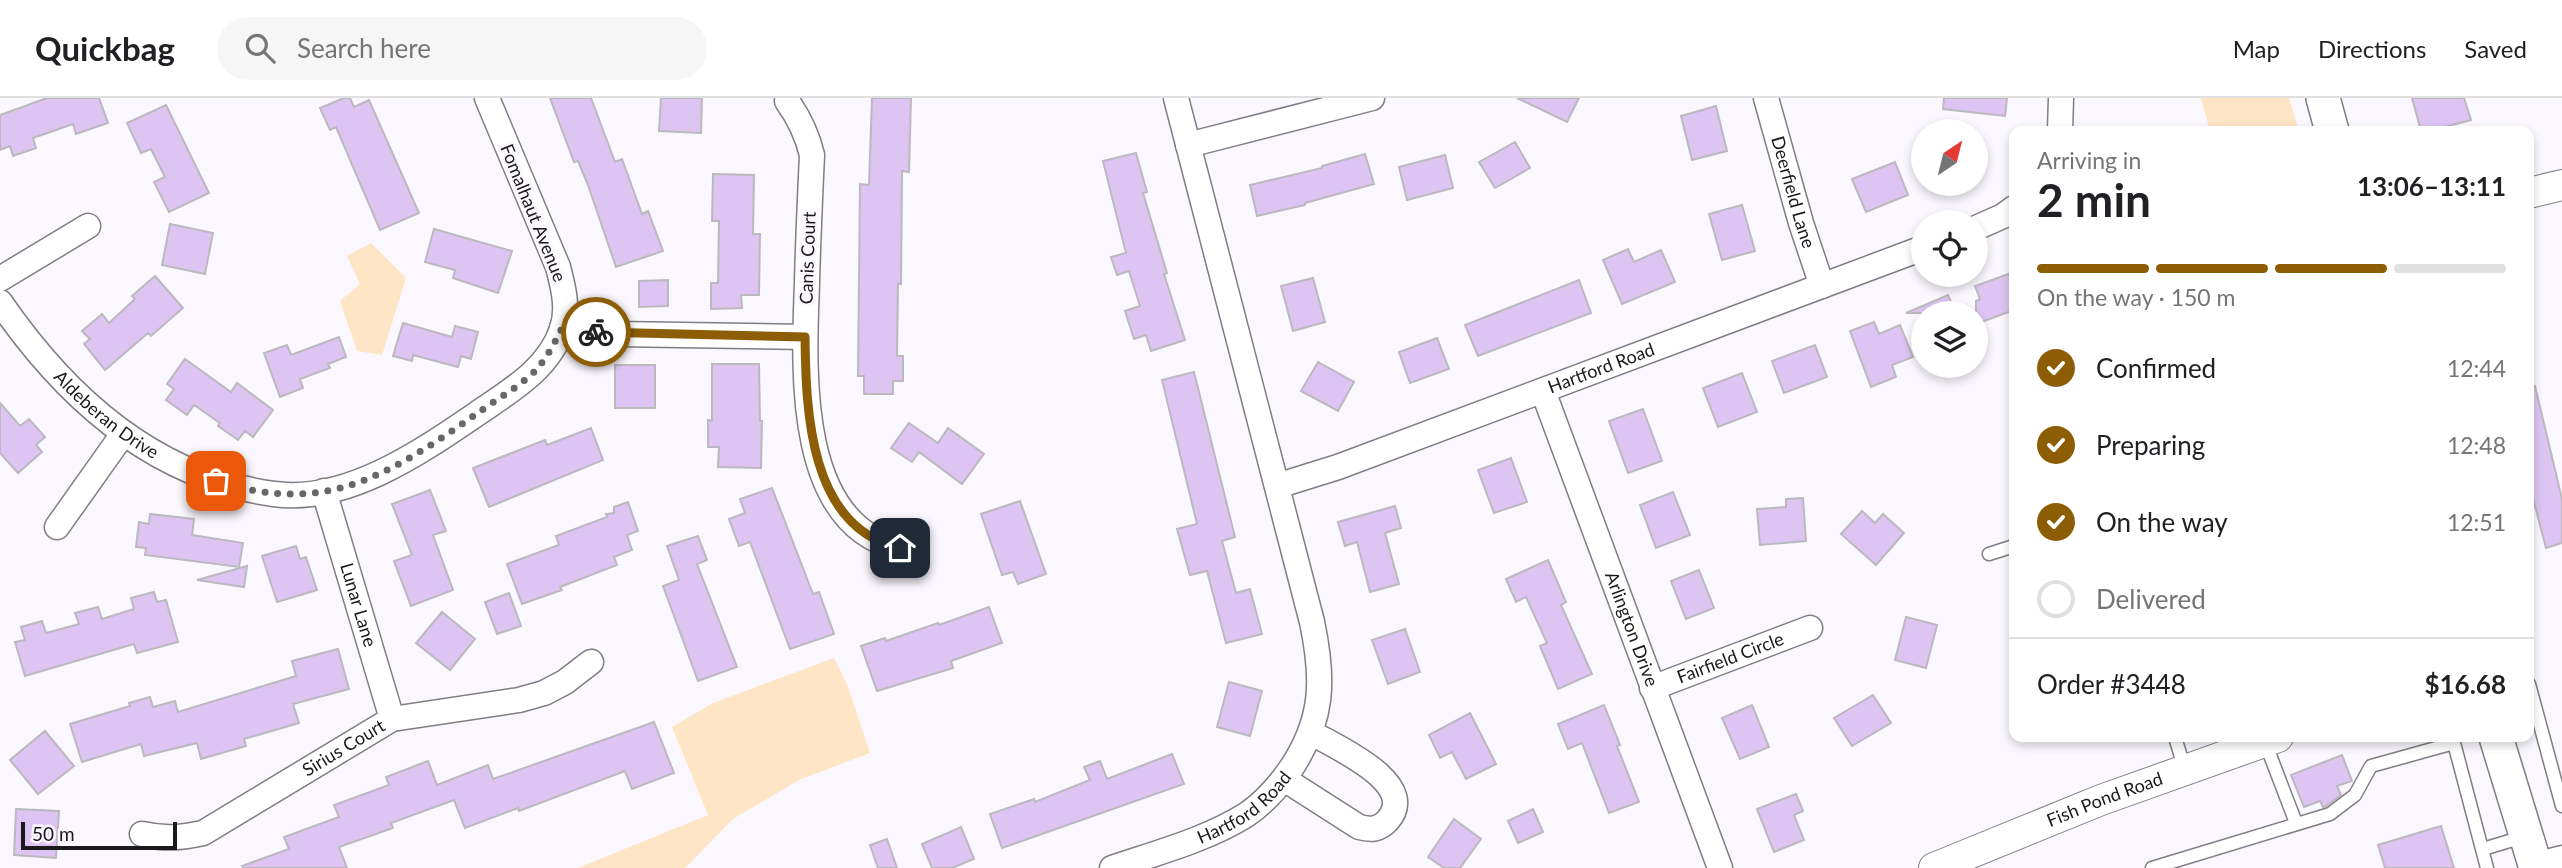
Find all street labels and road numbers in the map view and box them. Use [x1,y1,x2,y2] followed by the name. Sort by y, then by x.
[1767,133,1821,251] street label: Deerfield Lane
[496,141,572,285] street label: Fomalhaut Avenue
[794,211,820,305] street label: Canis Court
[1545,338,1657,397] street label: Hartford Road
[50,365,163,463] street label: Aldeberan Drive
[336,560,382,649] street label: Lunar Lane
[1601,568,1664,689] street label: Arlington Drive
[1674,627,1787,687] street label: Fairfield Circle
[298,714,389,781] street label: Sirius Court
[1193,767,1295,848] street label: Hartford Road
[2043,767,2165,831] street label: Fish Pond Road

